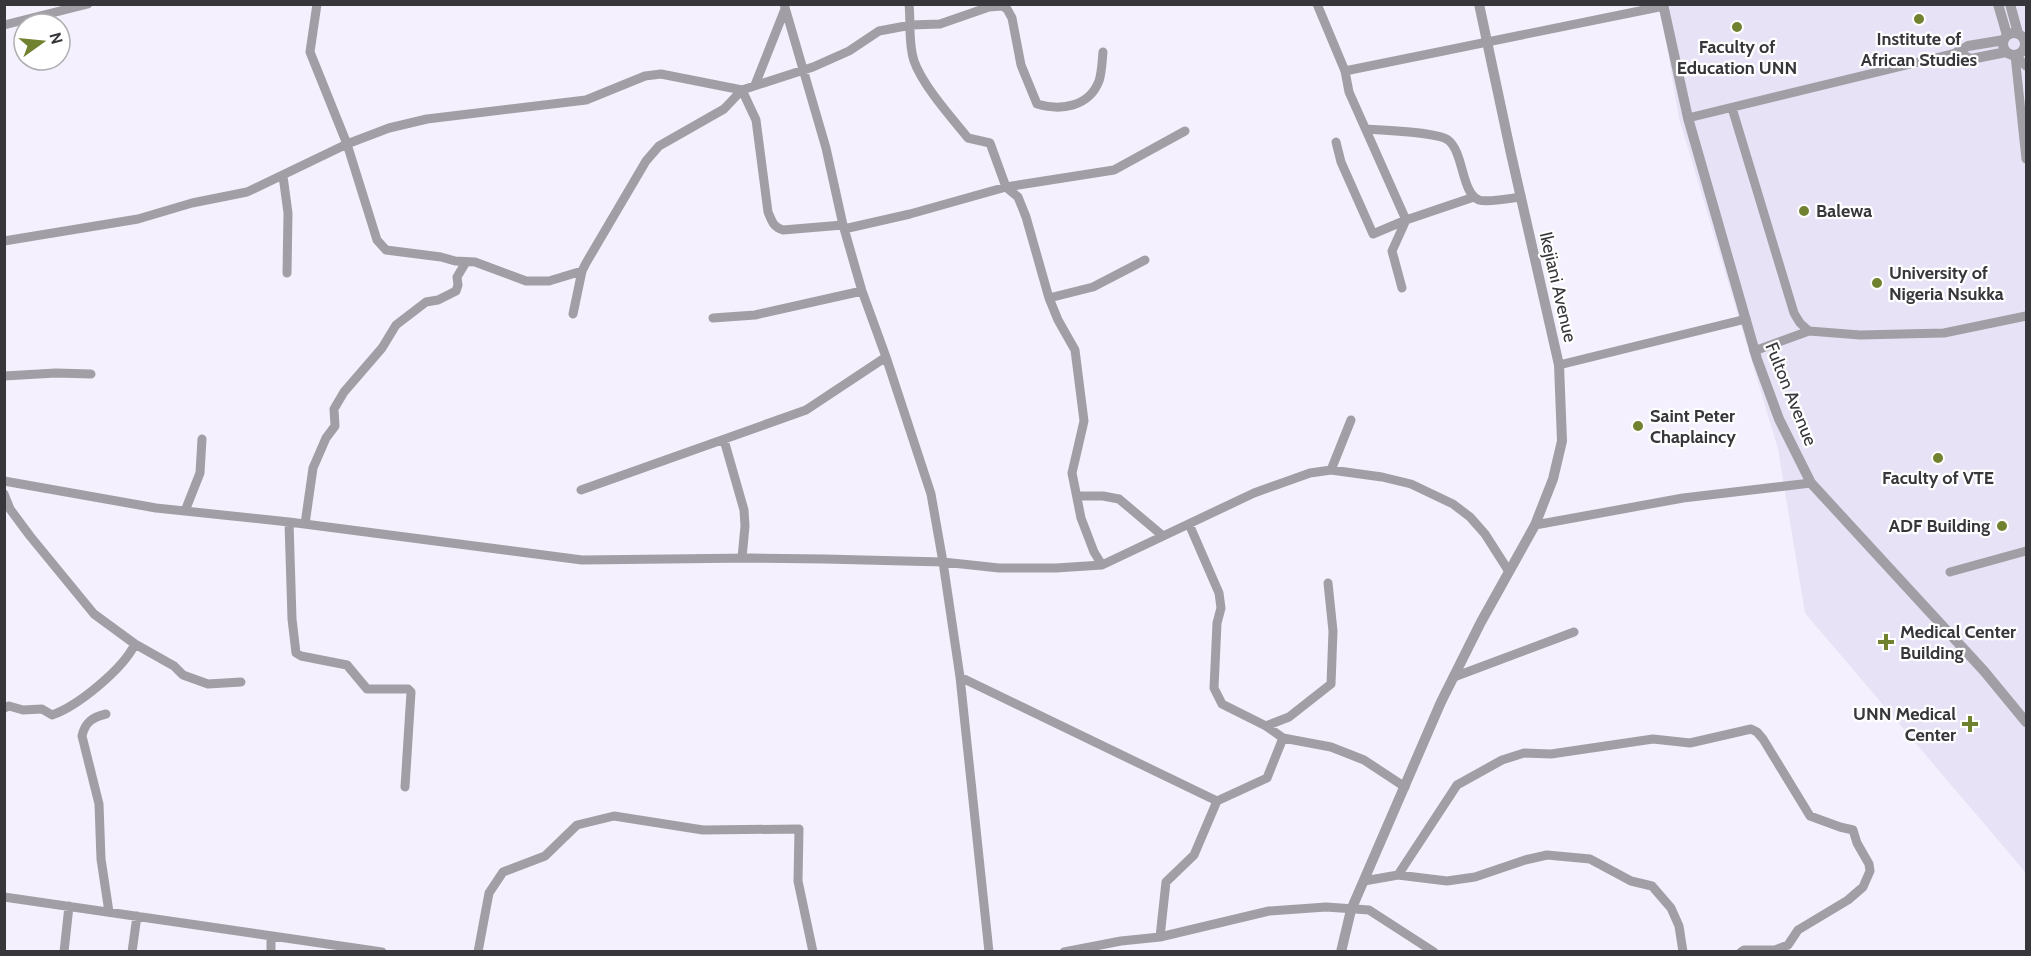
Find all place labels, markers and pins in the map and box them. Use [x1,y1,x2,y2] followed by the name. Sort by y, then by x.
[1912,12,1926,26] marker: Institute of African Studies
[1730,20,1744,34] marker: Faculty of Education UNN
[1861,28,1978,71] place label: Institute of African Studies
[1677,36,1797,79] place label: Faculty of Education UNN
[1816,200,1872,222] place label: Balewa
[1797,204,1811,218] marker: Balewa
[1889,262,2004,305] place label: University of Nigeria Nsukka
[1870,276,1884,290] marker: University of Nigeria Nsukka
[1650,405,1736,448] place label: Saint Peter Chaplaincy
[1631,419,1645,433] marker: Saint Peter Chaplaincy
[1931,451,1945,465] marker: Faculty of VTE
[1882,467,1994,489] place label: Faculty of VTE
[1889,515,1990,537] place label: ADF Building
[1995,519,2009,533] marker: ADF Building
[1900,621,2016,664] place label: Medical Center Building
[1877,633,1895,651] marker: Medical Center Building
[1853,703,1956,746] place label: UNN Medical Center
[1961,715,1979,733] marker: UNN Medical Center

